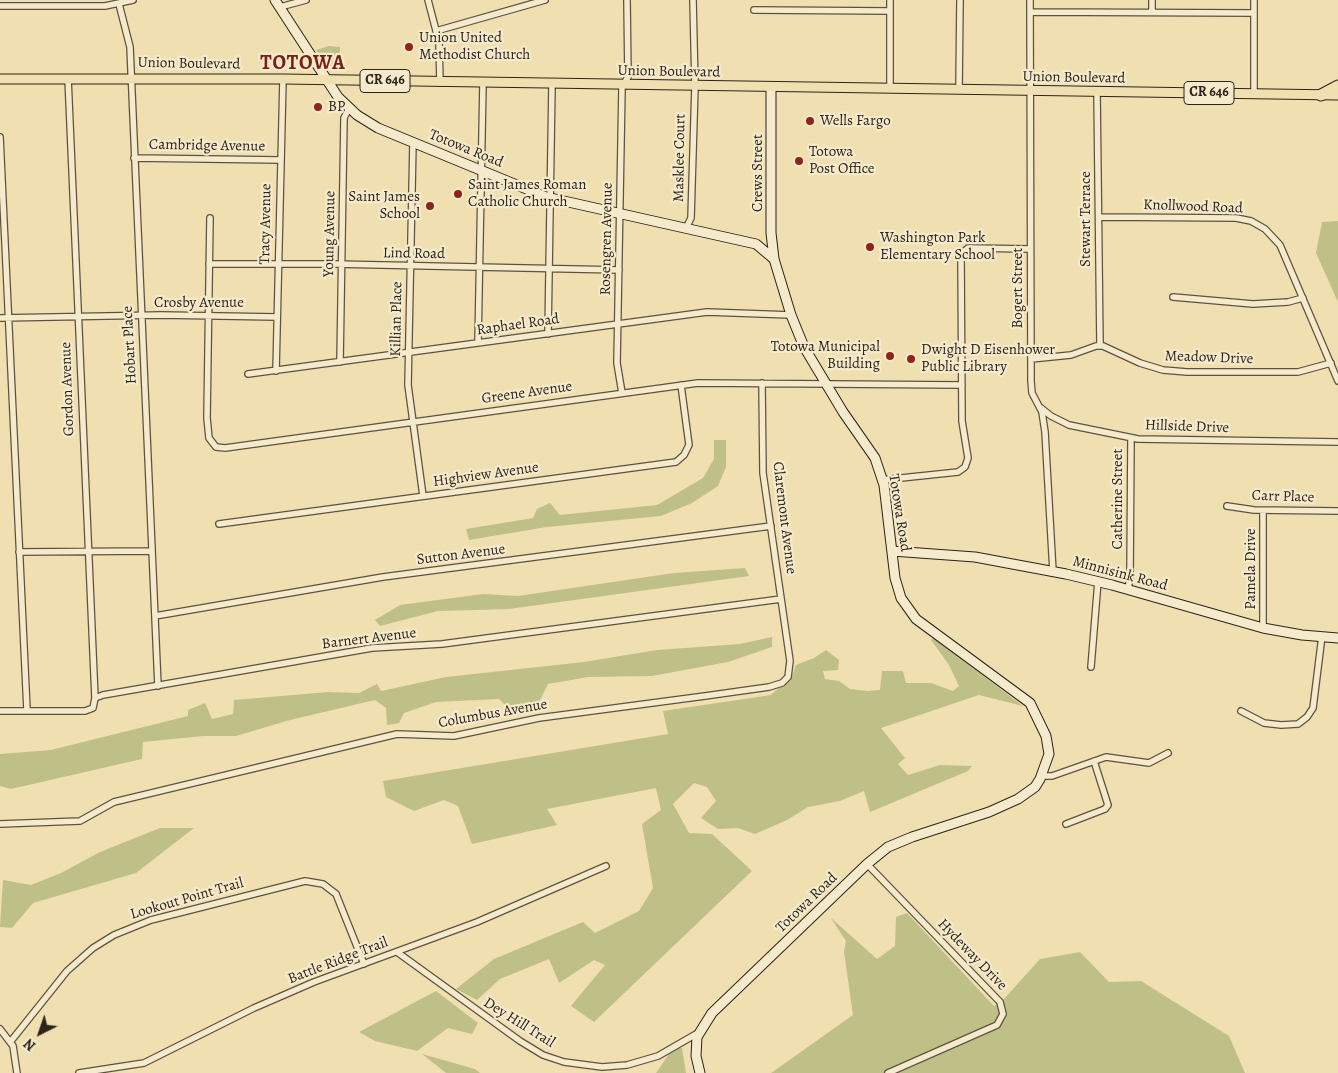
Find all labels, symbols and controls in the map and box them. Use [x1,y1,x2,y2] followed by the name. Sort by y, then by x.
[419,29,530,64] place label: Union United Methodist Church
[403,41,415,53] marker: Union United Methodist Church
[260,52,346,76] district label: TOTOWA
[137,54,241,74] street label: Union Boulevard
[617,62,721,82] street label: Union Boulevard
[1022,68,1126,88] street label: Union Boulevard
[360,70,410,92] road number: CR 646
[1184,82,1234,105] road number: CR 646
[328,98,345,116] place label: BP
[312,101,324,113] marker: BP
[820,112,891,130] place label: Wells Fargo
[670,114,690,202] street label: Masklee Court
[804,115,816,127] marker: Wells Fargo
[426,126,506,172] street label: Totowa Road
[749,134,767,212] street label: Crews Street
[149,136,265,156] street label: Cambridge Avenue
[809,143,875,178] place label: Totowa Post Office
[793,155,805,167] marker: Totowa Post Office
[1077,171,1095,267] street label: Stewart Terrace
[468,176,587,211] place label: Saint James Roman Catholic Church
[597,182,617,296] street label: Rosengren Avenue
[256,183,276,265] street label: Tracy Avenue
[348,188,420,223] place label: Saint James School
[452,188,464,200] marker: Saint James Roman Catholic Church
[320,191,340,277] street label: Young Avenue
[1143,196,1243,218] street label: Knollwood Road
[424,200,436,212] marker: Saint James School
[880,229,995,264] place label: Washington Park Elementary School
[864,241,876,253] marker: Washington Park Elementary School
[383,244,445,264] street label: Lind Road
[1009,247,1027,329] street label: Bogert Street
[387,281,407,357] street label: Killian Place
[154,294,244,312] street label: Crosby Avenue
[119,305,141,385] street label: Hobart Place
[475,310,561,340] street label: Raphael Road
[771,338,880,373] place label: Totowa Municipal Building
[921,341,1055,376] place label: Dwight D Eisenhower Public Library
[57,342,79,436] street label: Gordon Avenue
[1164,347,1254,369] street label: Meadow Drive
[884,350,896,362] marker: Totowa Municipal Building
[905,353,917,365] marker: Dwight D Eisenhower Public Library
[481,378,573,408] street label: Greene Avenue
[1145,417,1229,437] street label: Hillside Drive
[1109,449,1127,549] street label: Catherine Street
[432,459,540,491] street label: Highview Avenue
[768,461,800,575] street label: Claremont Avenue
[884,473,914,553] street label: Totowa Road
[1251,487,1315,507] street label: Carr Place
[1242,528,1260,610] street label: Pamela Drive
[416,541,506,569] street label: Sutton Avenue
[1071,553,1169,595] street label: Minnisink Road
[321,624,417,654] street label: Barnert Avenue
[437,696,549,732] street label: Columbus Avenue
[773,869,841,937] street label: Totowa Road
[128,874,246,924] street label: Lookout Point Trail
[933,915,1011,995] street label: Hydeway Drive
[285,934,391,988] street label: Battle Ridge Trail
[480,994,558,1052] street label: Dey Hill Trail
[15,1008,65,1058] north arrow
[20,1034,40,1055] text: N

